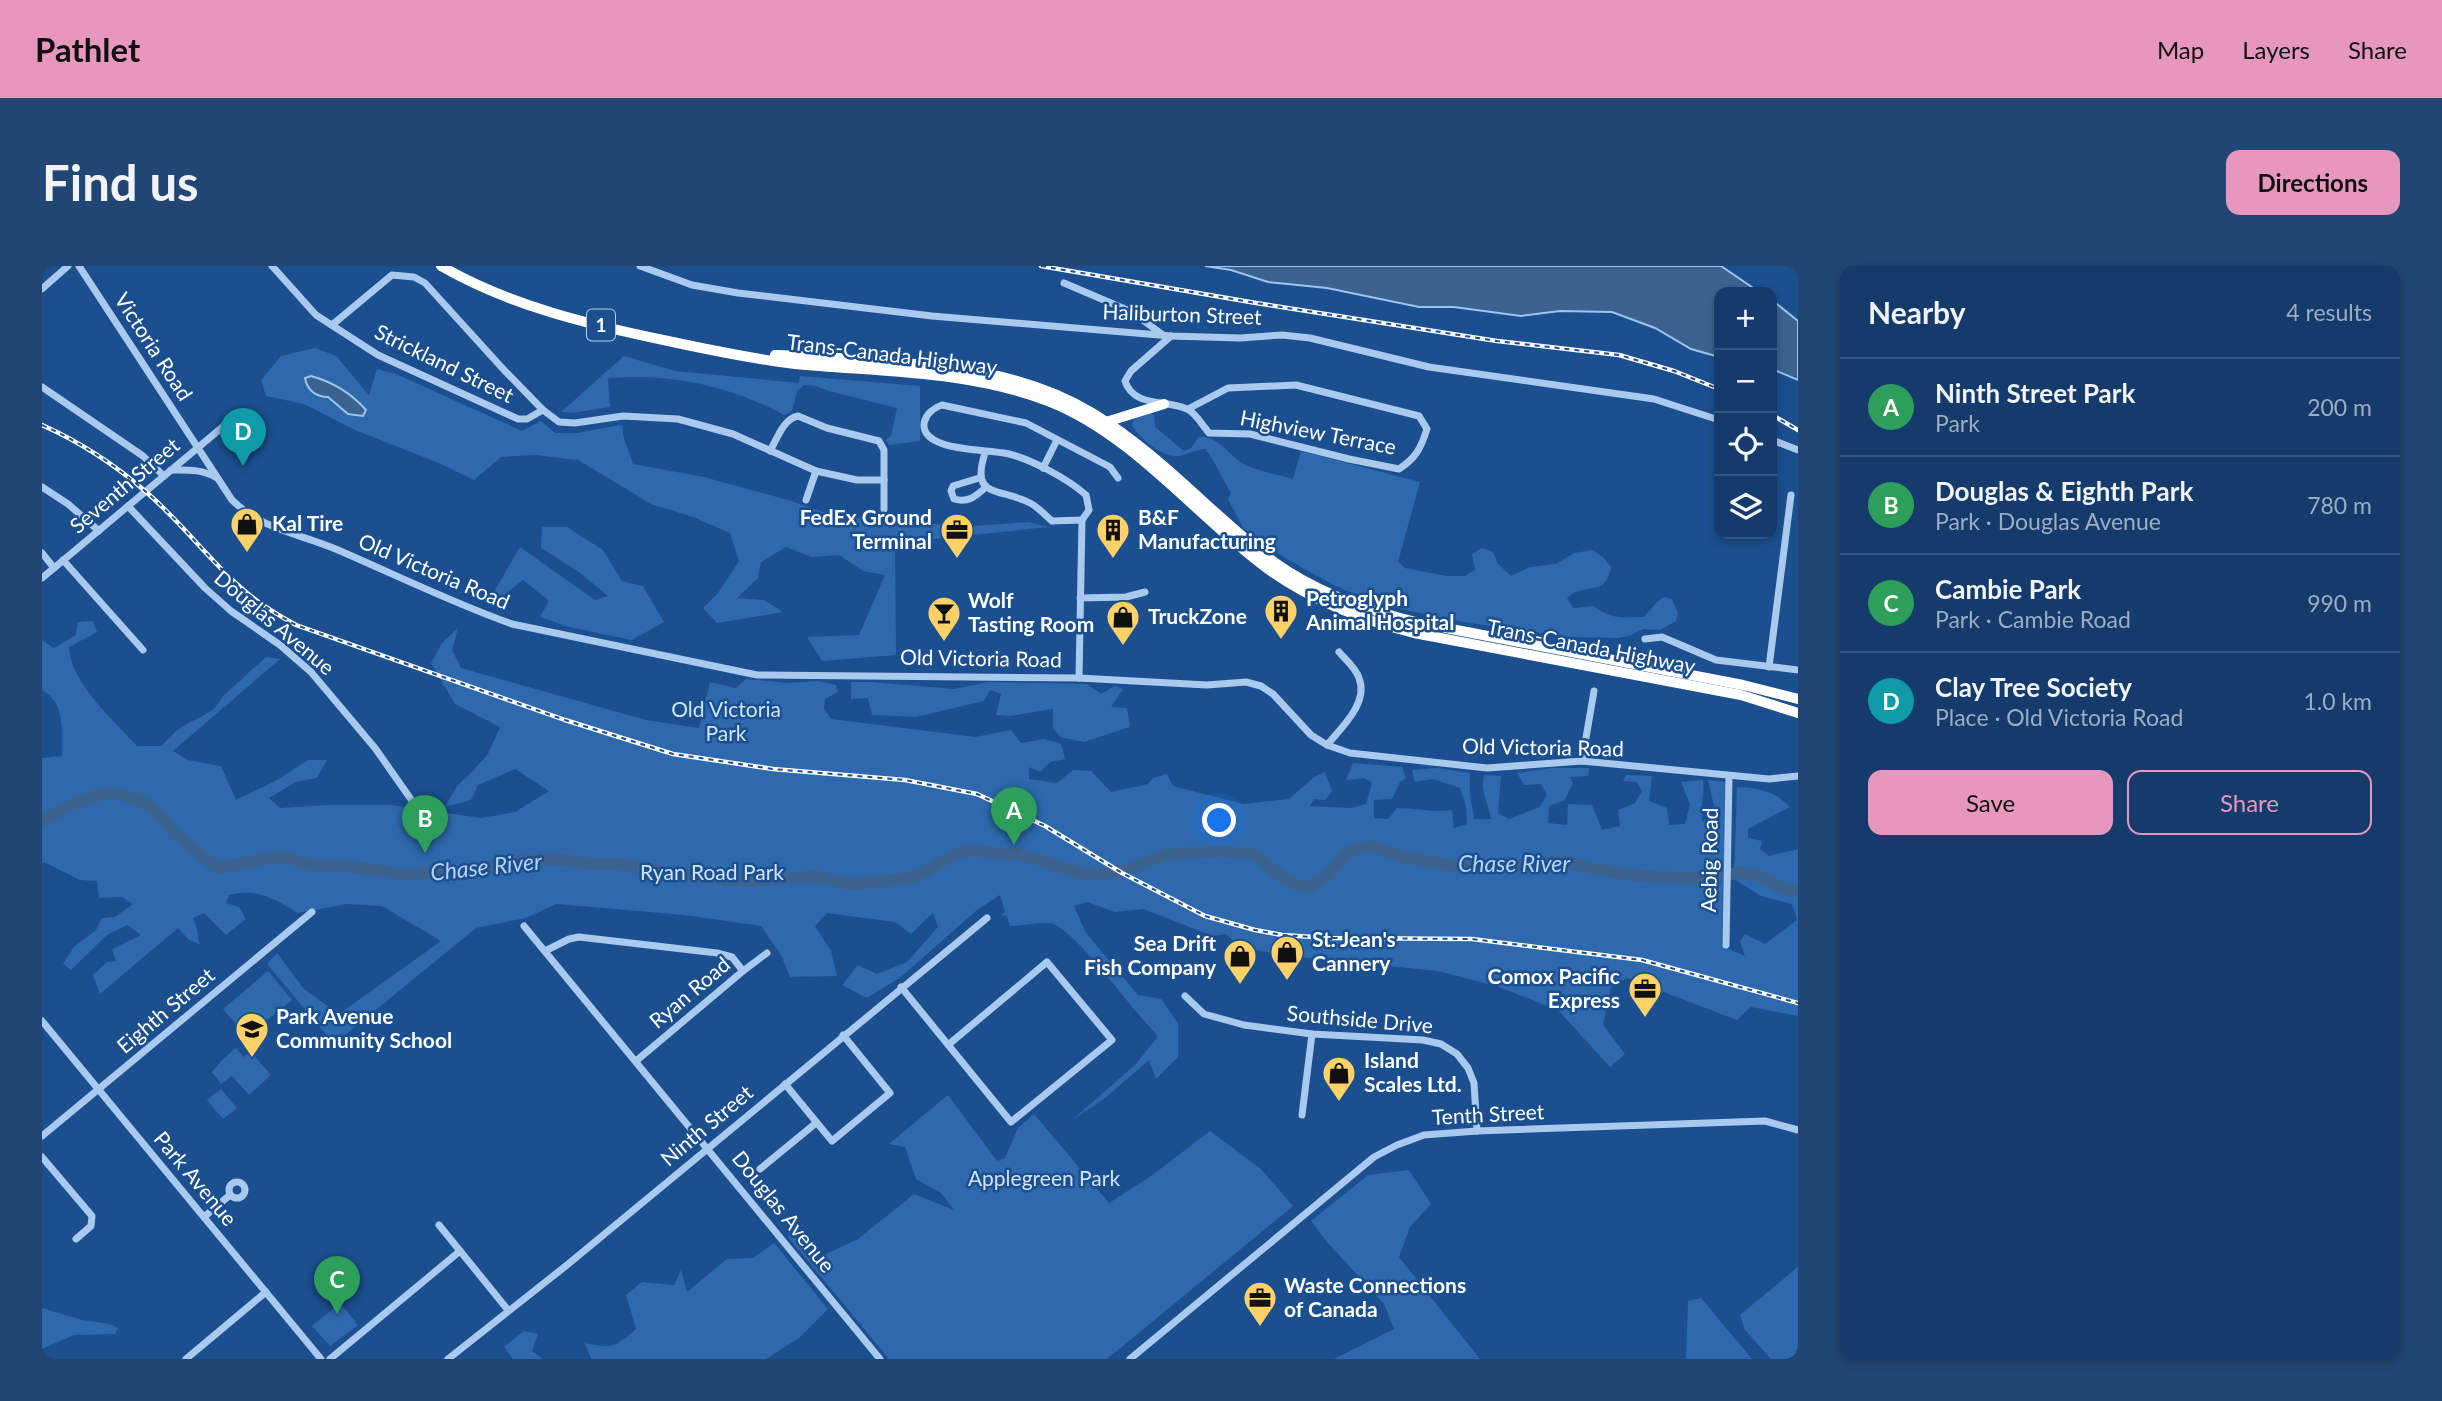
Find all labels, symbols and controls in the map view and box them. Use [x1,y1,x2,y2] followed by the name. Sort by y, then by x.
[35,29,140,69] text: Pathlet
[2157,35,2204,64] text: Map
[2242,35,2310,64] text: Layers
[2348,35,2407,64] text: Share
[2226,150,2400,215] button: Directions
[42,153,199,211] text: Find us
[110,287,198,405] street label: Victoria Road
[1714,287,1777,539] map controls
[1714,287,1777,350] button: +
[1868,294,1966,330] text: Nearby
[1102,298,1262,329] street label: Haliburton Street
[2286,298,2372,326] text: 4 results
[587,310,615,340] road number: 1
[371,318,519,407] street label: Strickland Street
[786,328,999,379] street label: Trans-Canada Highway
[1714,350,1777,413] button: −
[1935,377,2135,409] text: Ninth Street Park
[1883,393,1899,421] text: A
[2307,393,2372,421] text: 200 m
[1238,404,1398,459] street label: Highview Terrace
[220,408,266,466] pin: D
[1935,409,1980,437] text: Park
[1714,413,1777,476] button: locate
[64,431,184,538] street label: Seventh Street
[1935,475,2193,507] text: Douglas & Eighth Park
[1714,476,1777,539] button: layers
[1883,491,1899,519] text: B
[2307,491,2372,519] text: 780 m
[800,504,932,553] place label: FedEx Ground Terminal
[1138,504,1276,553] place label: B&F Manufacturing
[228,505,266,554] shop icon: Kal Tire
[1935,507,2161,535] text: Park · Douglas Avenue
[272,510,343,535] place label: Kal Tire
[938,511,976,560] office icon: FedEx Ground Terminal
[1094,511,1132,560] building icon: B&F Manufacturing
[355,528,514,614] street label: Old Victoria Road
[210,564,340,679] street label: Douglas Avenue
[1935,573,2081,605] text: Cambie Park
[1305,585,1454,634] place label: Petroglyph Animal Hospital
[968,587,1094,636] place label: Wolf Tasting Room
[1883,589,1899,617] text: C
[2307,589,2372,617] text: 990 m
[1262,592,1300,641] building icon: Petroglyph Animal Hospital
[925,594,963,643] bar icon: Wolf Tasting Room
[1104,598,1142,647] shop icon: TruckZone
[1148,603,1247,628] place label: TruckZone
[1935,605,2131,633] text: Park · Cambie Road
[1485,613,1698,678] street label: Trans-Canada Highway
[900,644,1062,671] street label: Old Victoria Road
[1935,671,2132,703] text: Clay Tree Society
[1882,687,1900,715] text: D
[2303,687,2372,715] text: 1.0 km
[671,696,781,745] park label: Old Victoria Park
[1935,703,2183,731] text: Place · Old Victoria Road
[1462,733,1624,760] street label: Old Victoria Road
[1868,770,2113,835] button: Save
[2127,770,2372,835] button: Share
[991,787,1037,845] pin: A
[402,795,448,853] pin: B
[1202,803,1236,837] your location
[1695,807,1722,913] street label: Aebig Road
[429,846,544,886] water label: Chase River
[1458,849,1571,877] water label: Chase River
[640,859,784,884] park label: Ryan Road Park
[1312,926,1396,975] place label: St. Jean's Cannery
[1084,930,1217,979] place label: Sea Drift Fish Company
[1268,933,1306,982] shop icon: St. Jean's Cannery
[1221,937,1259,986] shop icon: Sea Drift Fish Company
[644,951,734,1033] street label: Ryan Road
[111,962,219,1058] street label: Eighth Street
[1488,963,1620,1012] place label: Comox Pacific Express
[1626,970,1664,1019] office icon: Comox Pacific Express
[1286,1000,1434,1037] street label: Southside Drive
[276,1003,452,1052] place label: Park Avenue Community School
[233,1010,271,1059] school or university icon: Park Avenue Community School
[1364,1047,1462,1096] place label: Island Scales Ltd.
[1320,1054,1358,1103] shop icon: Island Scales Ltd.
[655,1079,757,1171] street label: Ninth Street
[1431,1098,1545,1129] street label: Tenth Street
[150,1126,243,1230] street label: Park Avenue
[728,1145,841,1277] street label: Douglas Avenue
[968,1165,1120,1190] park label: Applegreen Park
[314,1256,360,1314] pin: C
[1284,1272,1466,1321] place label: Waste Connections of Canada
[1241,1279,1279,1328] office icon: Waste Connections of Canada

